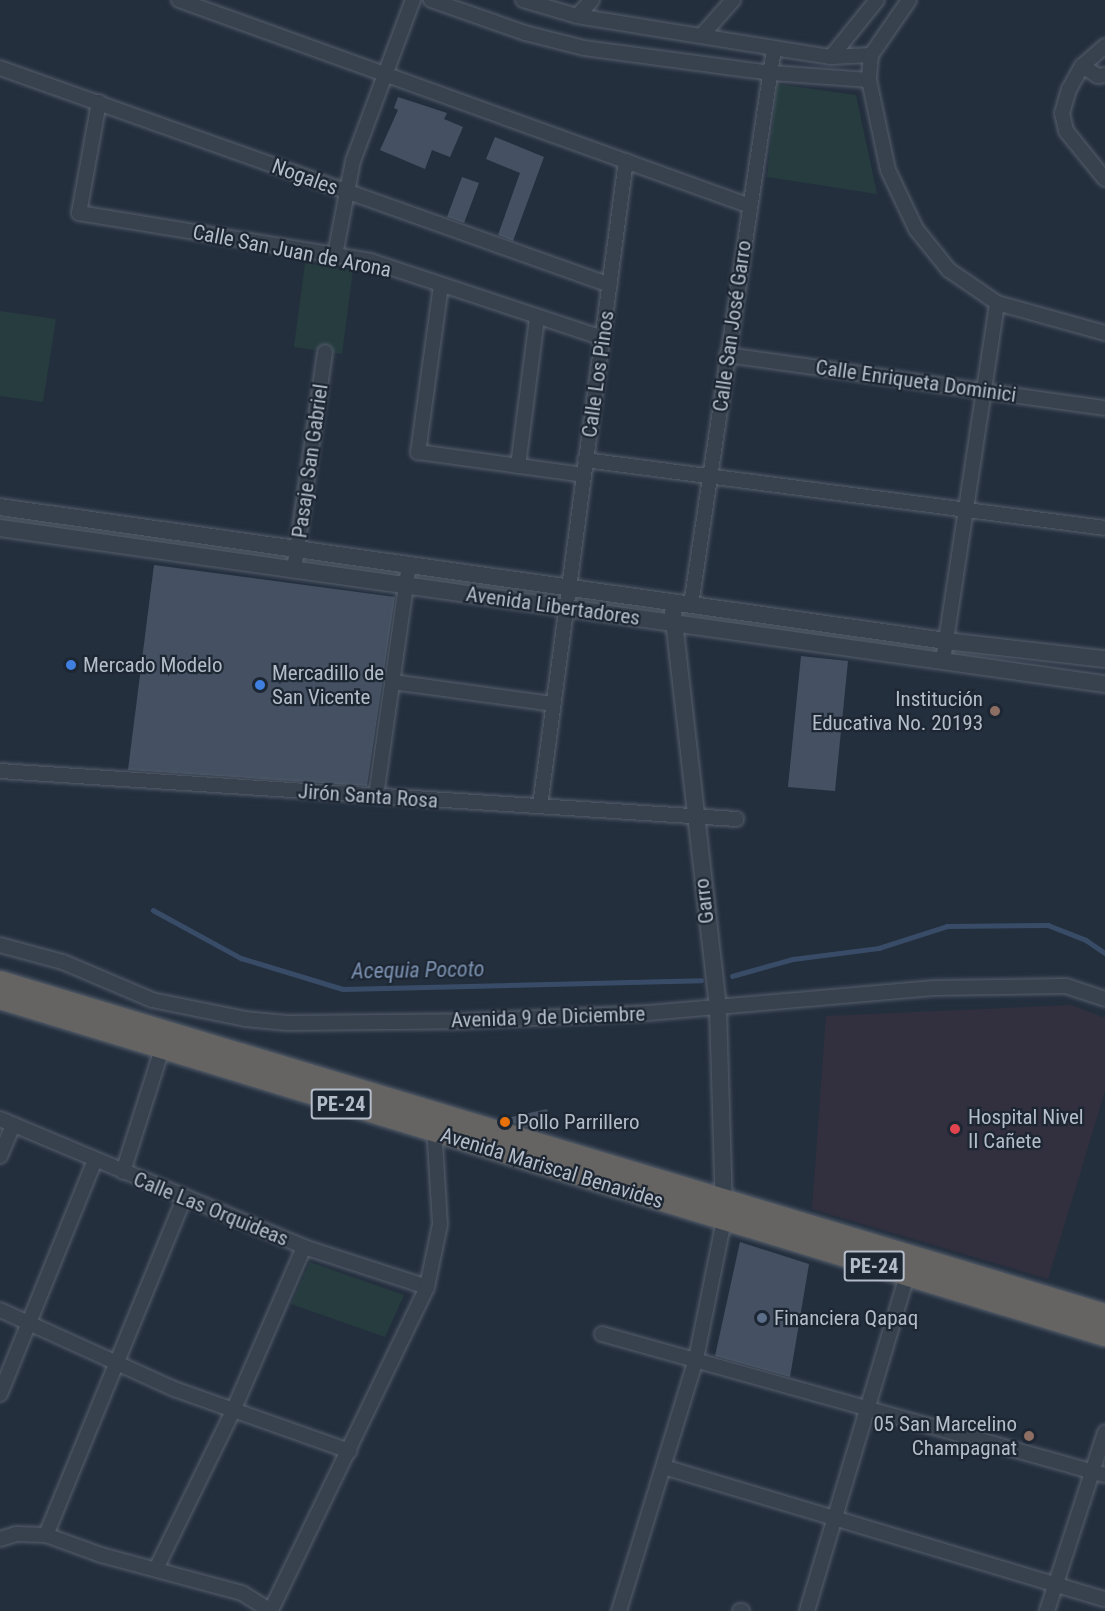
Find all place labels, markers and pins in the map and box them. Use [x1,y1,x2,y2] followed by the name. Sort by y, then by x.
[83,652,222,678] place label: Mercado Modelo
[64,658,78,672] marker: Mercado Modelo
[272,660,384,710] place label: Mercadillo de San Vicente
[253,678,267,692] marker: Mercadillo de San Vicente
[812,686,983,736] place label: Institución Educativa No. 20193
[988,704,1002,718] marker: Institución Educativa No. 20193
[968,1104,1084,1154] place label: Hospital Nivel II Cañete
[517,1109,639,1135] place label: Pollo Parrillero
[498,1115,512,1129] marker: Pollo Parrillero
[946,1120,964,1138] marker: Hospital Nivel II Cañete
[774,1305,918,1331] place label: Financiera Qapaq
[755,1311,769,1325] marker: Financiera Qapaq
[873,1411,1017,1461] place label: 05 San Marcelino Champagnat
[1022,1429,1036,1443] marker: 05 San Marcelino Champagnat

